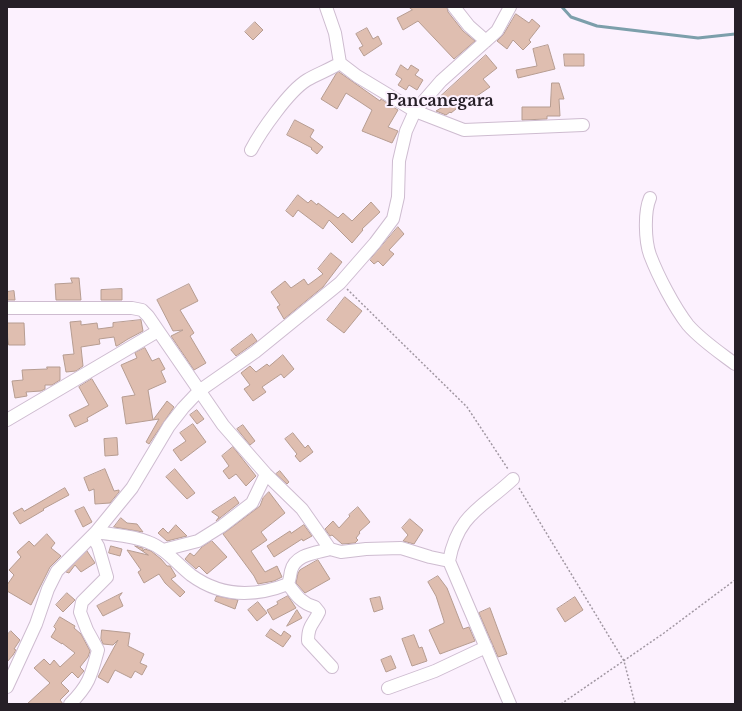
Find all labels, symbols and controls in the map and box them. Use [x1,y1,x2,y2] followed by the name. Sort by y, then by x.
[386,91,494,111] district label: Pancanegara

